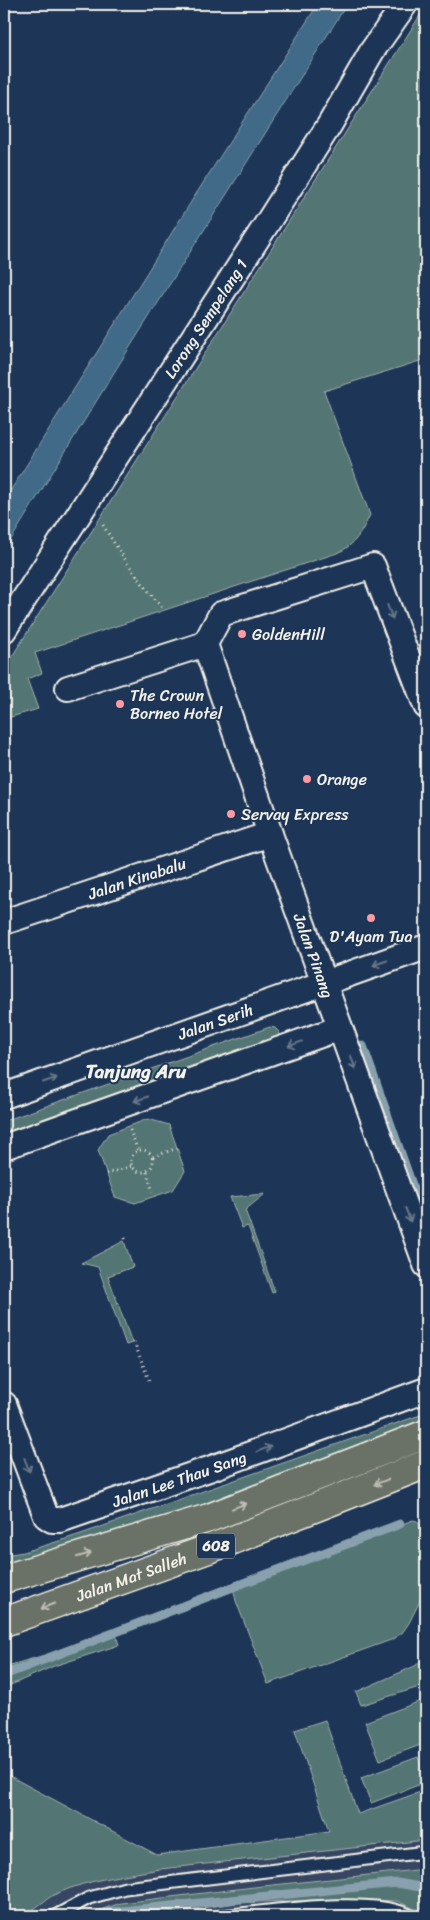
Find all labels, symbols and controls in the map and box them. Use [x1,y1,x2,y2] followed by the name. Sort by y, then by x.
[156,253,256,385] street label: Lorong Sempelang 1
[386,603,395,619] one-way arrow
[252,620,325,649] place label: GoldenHill
[236,628,248,640] marker: GoldenHill
[130,681,223,728] place label: The Crown Borneo Hotel
[114,698,126,710] marker: The Crown Borneo Hotel
[317,765,367,794] place label: Orange
[301,773,313,785] marker: Orange
[241,800,349,829] place label: Servay Express
[225,808,237,820] marker: Servay Express
[83,849,190,909] street label: Jalan Kinabalu
[285,908,342,1002] street label: Jalan Pinang
[365,912,377,924] marker: D'Ayam Tua
[330,922,412,951] place label: D'Ayam Tua
[373,959,389,968] one-way arrow
[173,995,257,1049] street label: Jalan Serih
[287,1040,303,1049] one-way arrow
[349,1054,358,1069] one-way arrow
[86,1055,187,1088] district label: Tanjung Aru
[41,1075,57,1084] one-way arrow
[134,1094,150,1104] one-way arrow
[404,1207,413,1222] one-way arrow
[107,1443,251,1516] street label: Jalan Lee Thau Sang
[256,1444,271,1453] one-way arrow
[24,1458,33,1473] one-way arrow
[374,1478,389,1487] one-way arrow
[231,1501,246,1510] one-way arrow
[197,1534,235,1558] road number: 608
[71,1544,191,1610] street label: Jalan Mat Salleh
[76,1550,92,1560] one-way arrow
[41,1602,56,1611] one-way arrow

